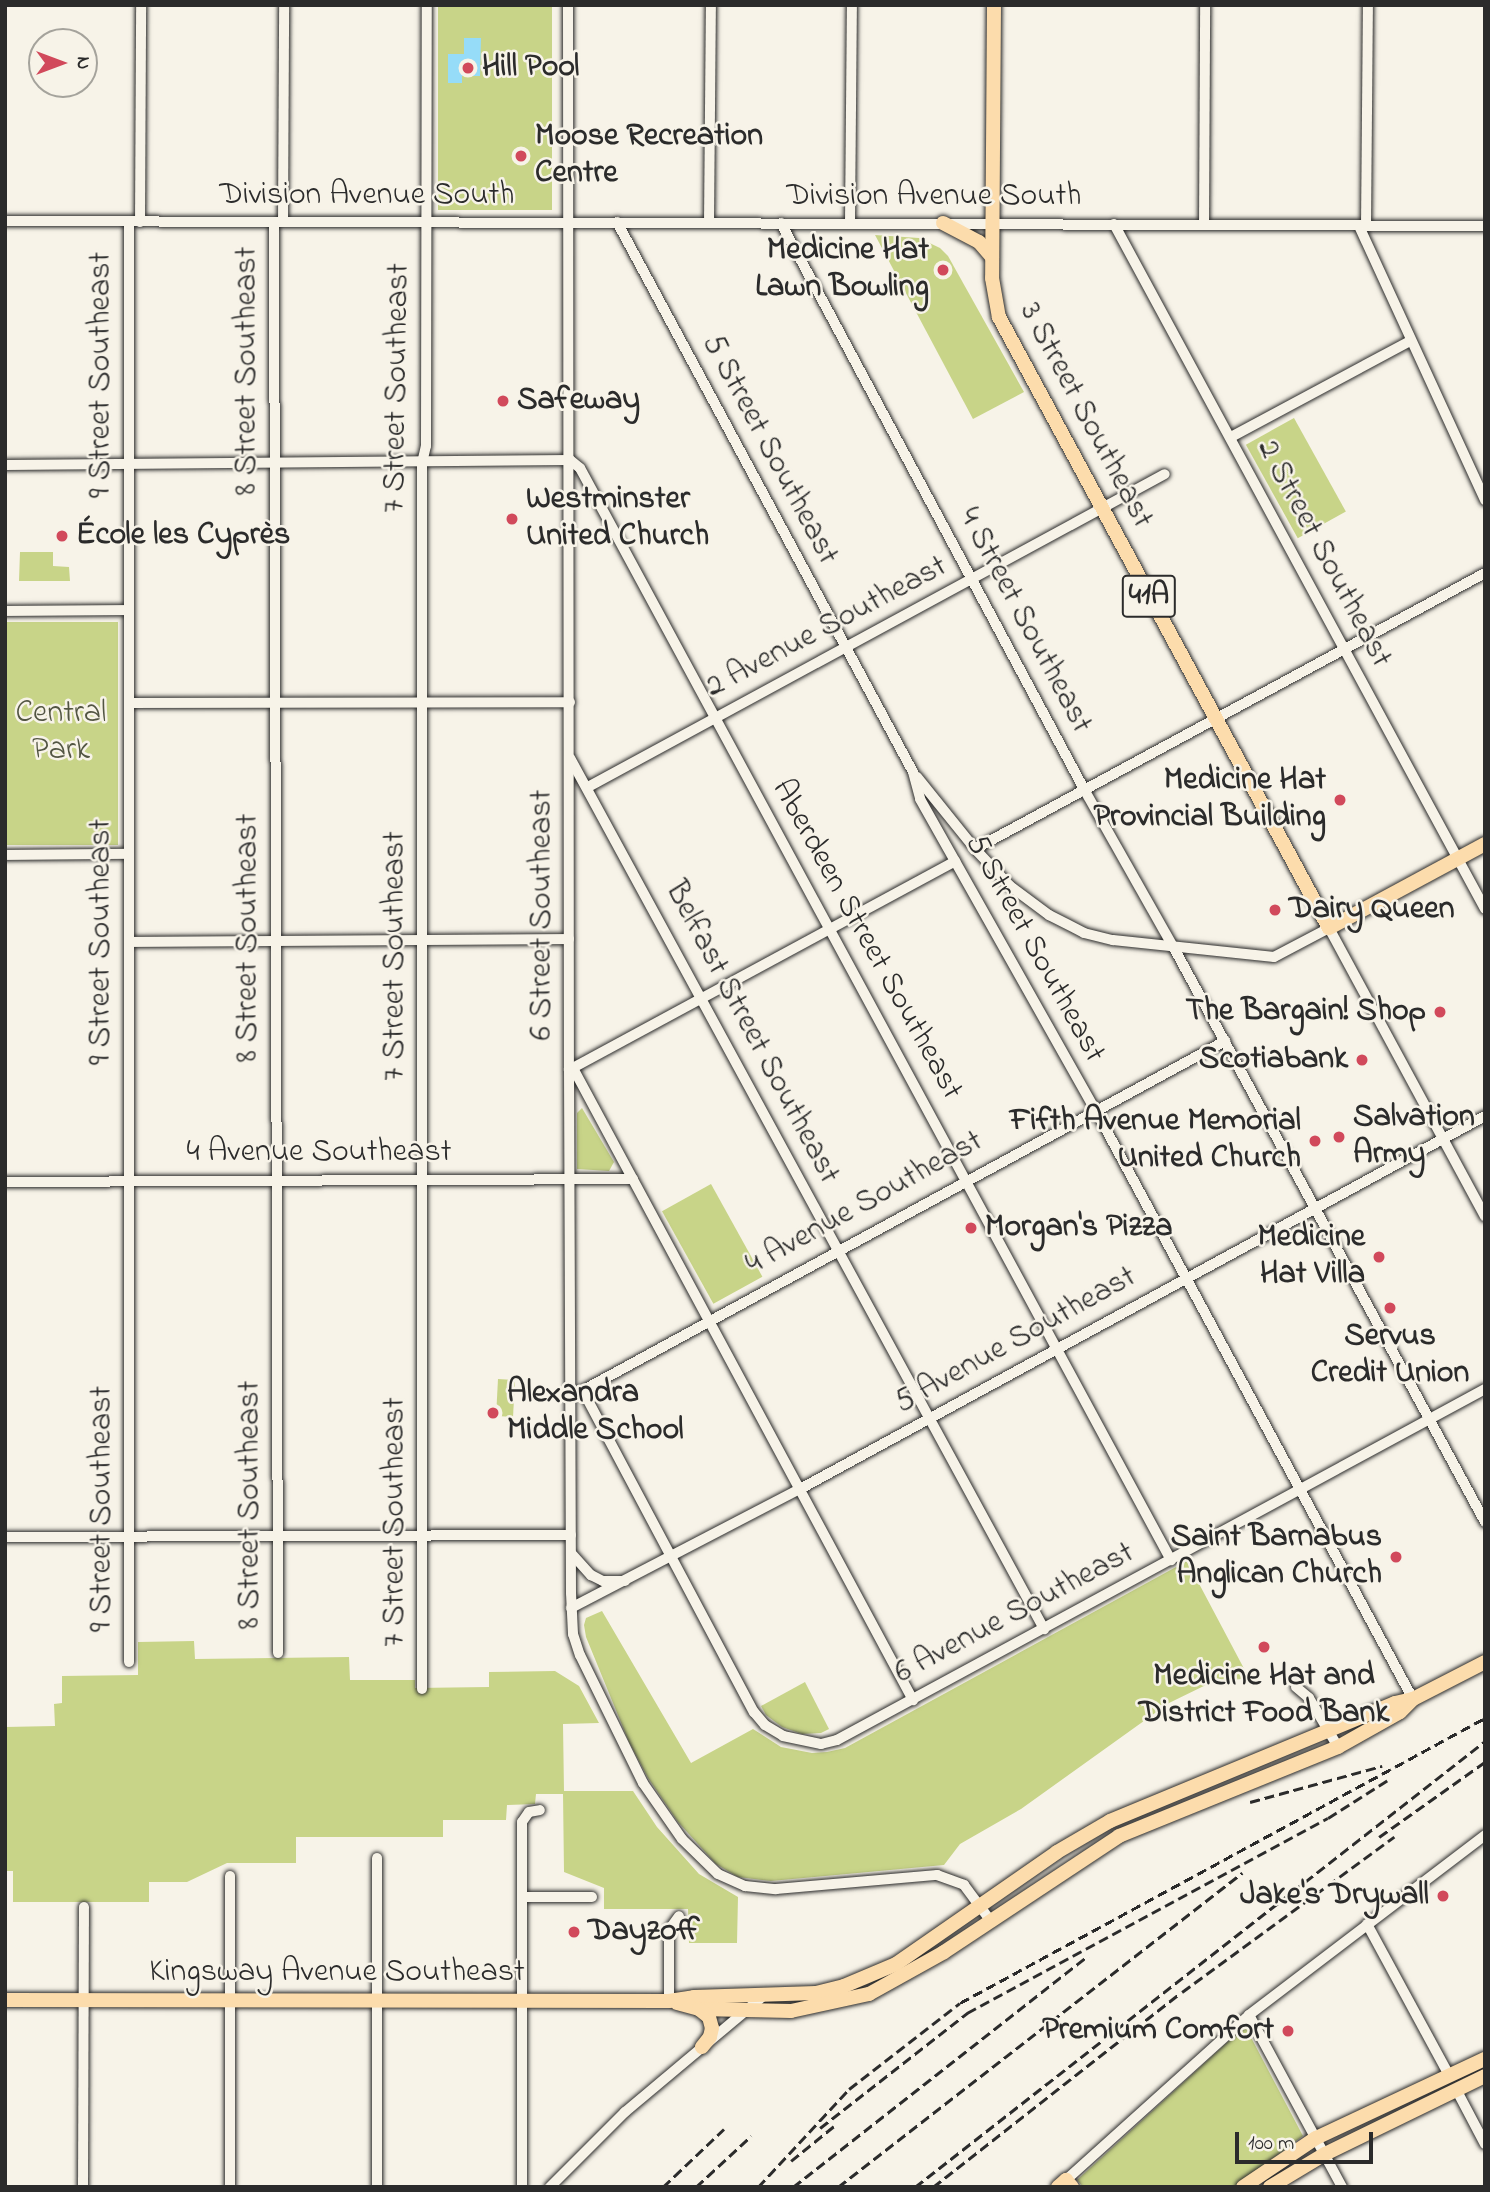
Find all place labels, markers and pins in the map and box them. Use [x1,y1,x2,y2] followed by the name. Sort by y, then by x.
[482,49,579,87] place label: Hill Pool
[460,60,476,76] marker: Hill Pool
[535,119,763,194] place label: Moose Recreation Centre
[513,148,529,164] marker: Moose Recreation Centre
[755,233,929,308] place label: Medicine Hat Lawn Bowling
[935,262,951,278] marker: Medicine Hat Lawn Bowling
[517,382,640,420] place label: Safeway
[495,393,511,409] marker: Safeway
[526,482,709,557] place label: Westminster United Church
[504,511,520,527] marker: Westminster United Church
[76,517,290,555] place label: École les Cyprès
[54,528,70,544] marker: École les Cyprès
[1094,763,1326,838] place label: Medicine Hat Provincial Building
[1332,792,1348,808] marker: Medicine Hat Provincial Building
[1289,891,1454,929] place label: Dairy Queen
[1267,902,1283,918] marker: Dairy Queen
[1186,993,1426,1031] place label: The Bargain! Shop
[1432,1004,1448,1020] marker: The Bargain! Shop
[1199,1041,1348,1079] place label: Scotiabank
[1354,1052,1370,1068] marker: Scotiabank
[1353,1100,1475,1175] place label: Salvation Army
[1010,1104,1301,1179] place label: Fifth Avenue Memorial United Church
[1331,1129,1347,1145] marker: Salvation Army
[1307,1133,1323,1149] marker: Fifth Avenue Memorial United Church
[985,1209,1173,1247] place label: Morgan's Pizza
[963,1220,979,1236] marker: Morgan's Pizza
[1257,1220,1365,1295] place label: Medicine Hat Villa
[1371,1249,1387,1265] marker: Medicine Hat Villa
[1382,1300,1398,1316] marker: Servus Credit Union
[1311,1319,1469,1394] place label: Servus Credit Union
[507,1376,684,1451] place label: Alexandra Middle School
[485,1405,501,1421] marker: Alexandra Middle School
[1171,1520,1382,1595] place label: Saint Barnabus Anglican Church
[1388,1549,1404,1565] marker: Saint Barnabus Anglican Church
[1256,1639,1272,1655] marker: Medicine Hat and District Food Bank
[1139,1659,1389,1734] place label: Medicine Hat and District Food Bank
[1240,1877,1429,1915] place label: Jake's Drywall
[1435,1888,1451,1904] marker: Jake's Drywall
[588,1913,700,1951] place label: Dayzoff
[566,1924,582,1940] marker: Dayzoff
[1042,2012,1274,2050] place label: Premium Comfort
[1280,2023,1296,2039] marker: Premium Comfort

